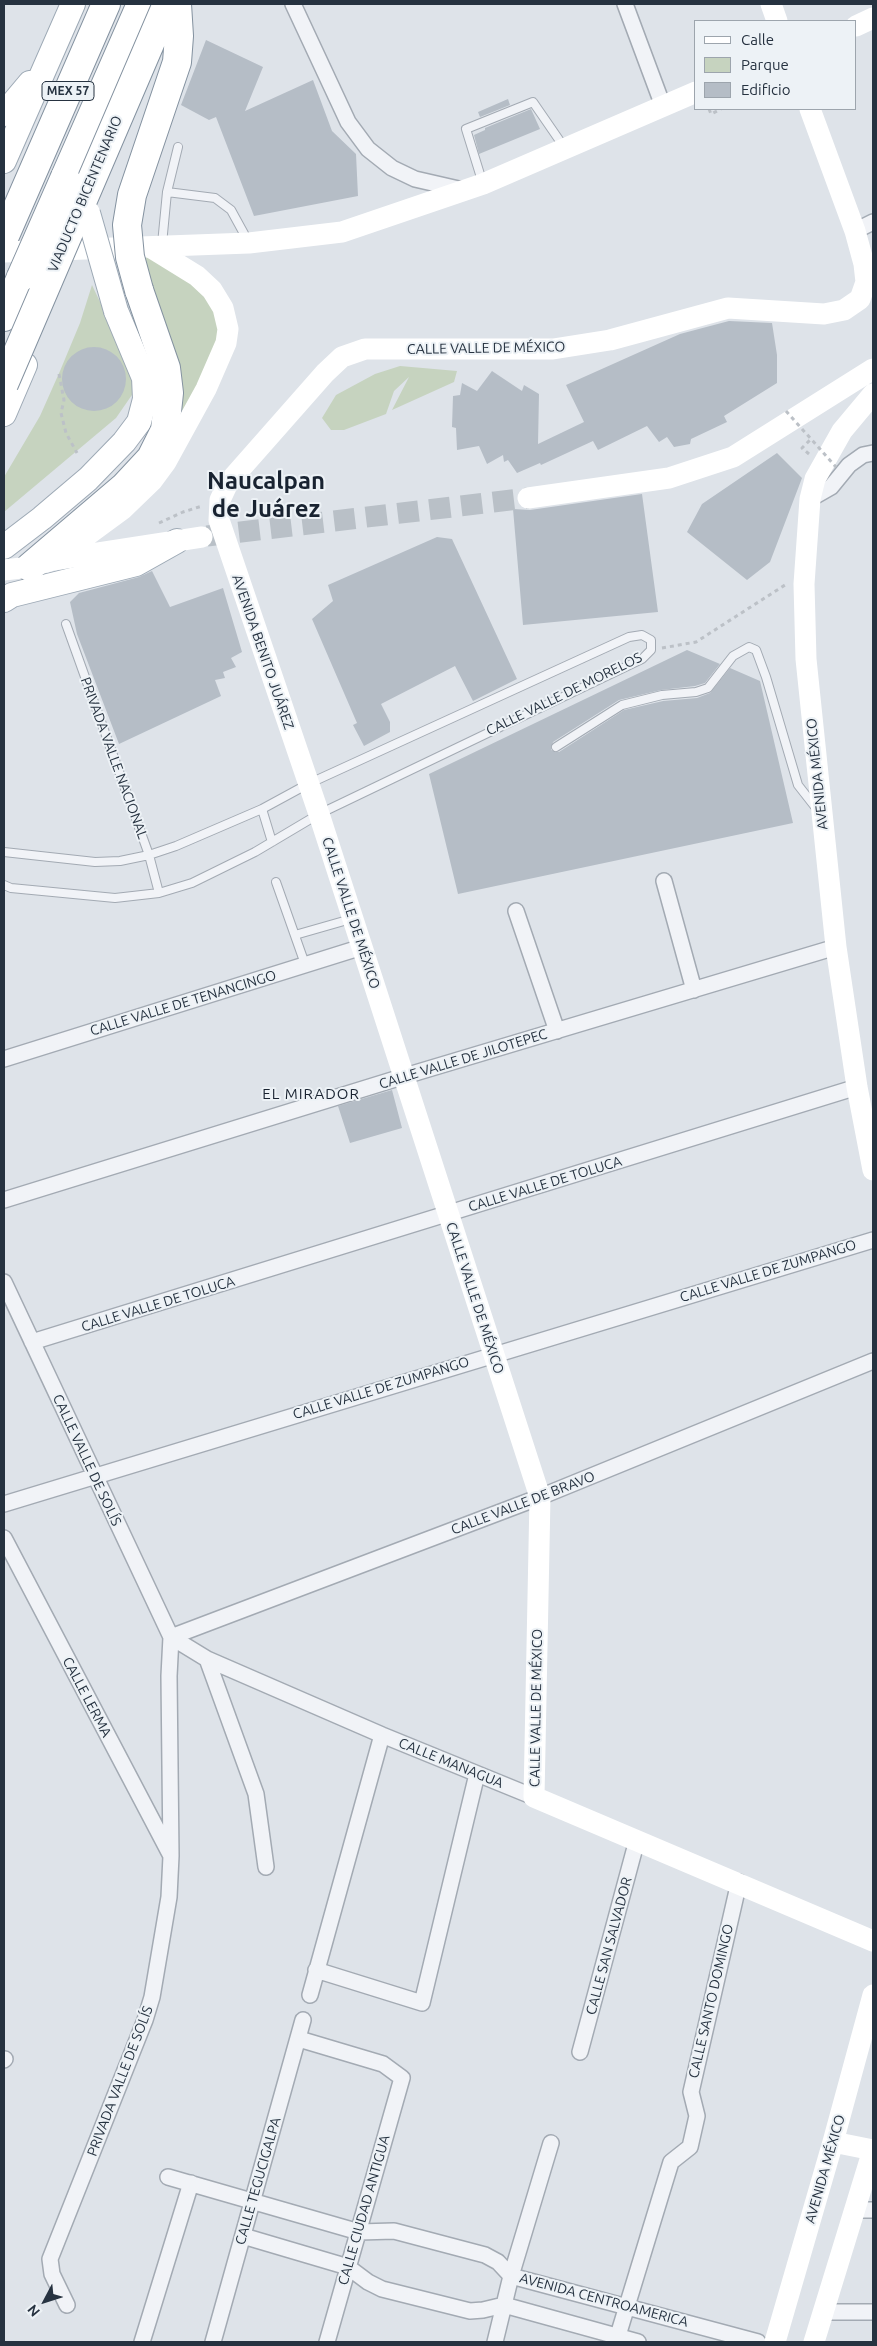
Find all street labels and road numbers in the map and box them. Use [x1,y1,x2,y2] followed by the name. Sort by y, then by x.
[42,82,94,100] road number: MEX 57
[44,113,126,275] street label: VIADUCTO BICENTENARIO
[407,338,565,358] street label: CALLE VALLE DE MÉXICO
[229,572,297,732] street label: AVENIDA BENITO JUÁREZ
[483,649,645,739] street label: CALLE VALLE DE MORELOS
[77,675,151,841] street label: PRIVADA VALLE NACIONAL
[803,717,831,831] street label: AVENIDA MÉXICO
[319,835,383,991] street label: CALLE VALLE DE MÉXICO
[88,967,278,1039] street label: CALLE VALLE DE TENANCINGO
[377,1025,549,1093] street label: CALLE VALLE DE JILOTEPEC
[466,1153,624,1215] street label: CALLE VALLE DE TOLUCA
[443,1220,507,1376] street label: CALLE VALLE DE MÉXICO
[678,1236,858,1306] street label: CALLE VALLE DE ZUMPANGO
[79,1273,237,1335] street label: CALLE VALLE DE TOLUCA
[291,1353,471,1423] street label: CALLE VALLE DE ZUMPANGO
[49,1392,125,1528] street label: CALLE VALLE DE SOLÍS
[449,1468,597,1538] street label: CALLE VALLE DE BRAVO
[526,1629,546,1787] street label: CALLE VALLE DE MÉXICO
[59,1654,115,1740] street label: CALLE LERMA
[396,1734,506,1792] street label: CALLE MANAGUA
[583,1875,635,2017] street label: CALLE SAN SALVADOR
[685,1922,737,2080] street label: CALLE SANTO DOMINGO
[84,2003,156,2159] street label: PRIVADA VALLE DE SOLÍS
[801,2113,849,2225] street label: AVENIDA MÉXICO
[232,2115,284,2247] street label: CALLE TEGUCIGALPA
[335,2133,393,2287] street label: CALLE CIUDAD ANTIGUA
[518,2269,690,2331] street label: AVENIDA CENTROAMERICA

